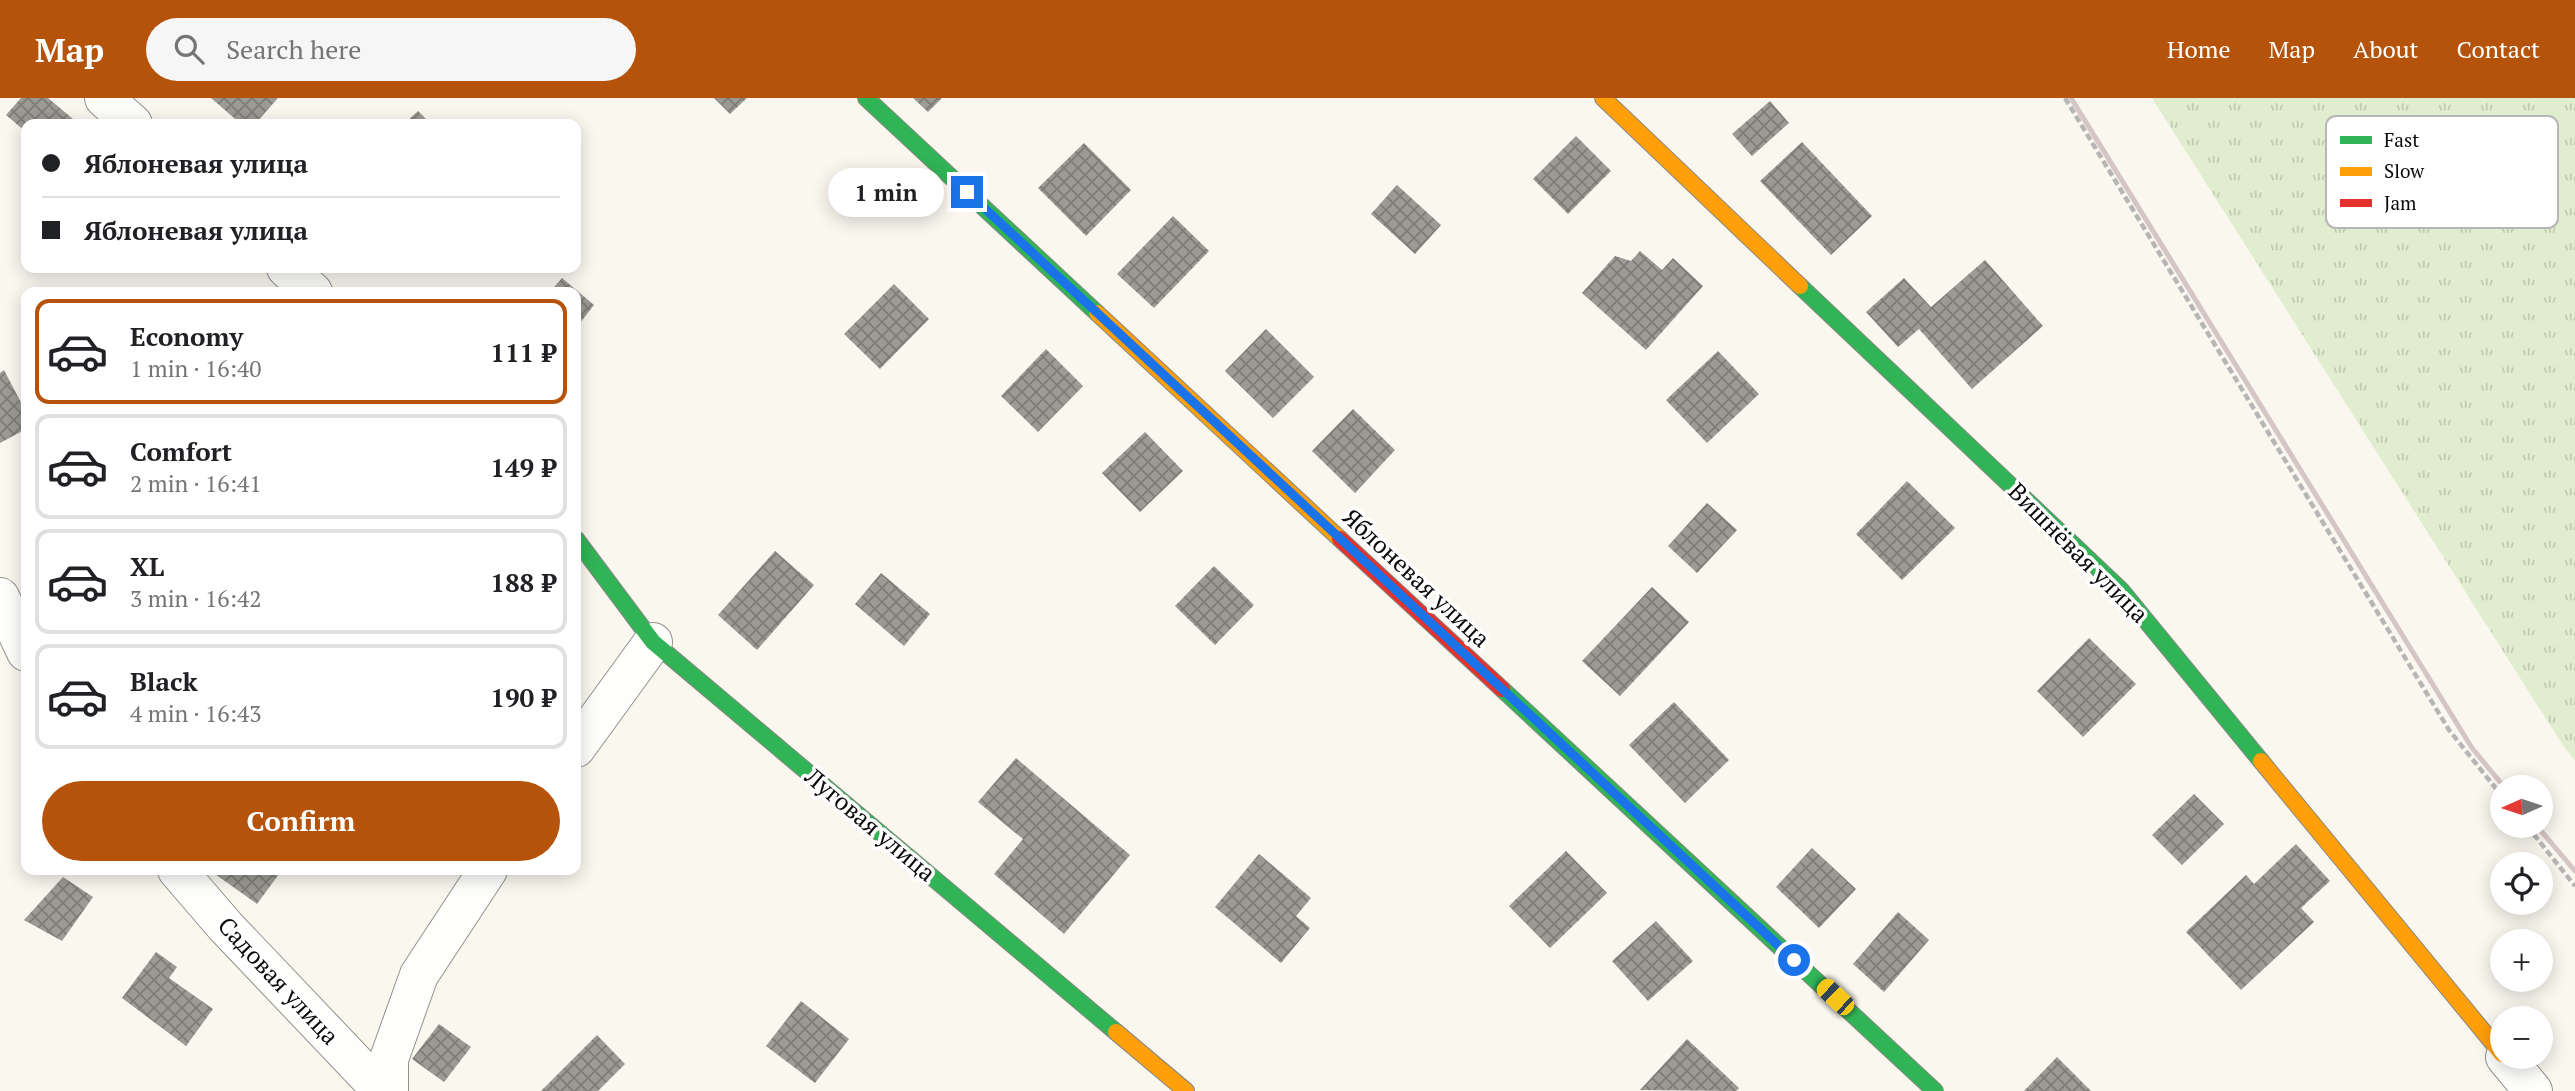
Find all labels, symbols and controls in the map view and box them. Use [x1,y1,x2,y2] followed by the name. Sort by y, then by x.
[146,18,636,81] search box
[35,28,104,71] text: Map
[170,30,208,68] icon: search
[226,32,361,66] text: Search here
[2167,33,2231,65] text: Home
[2269,33,2315,65] text: Map
[2353,33,2419,65] text: About
[2457,33,2540,65] text: Contact
[2326,116,2558,228] legend
[2384,127,2419,152] text: Fast
[84,146,308,180] text: Яблоневая улица
[2384,158,2425,183] text: Slow
[827,168,942,217] callout: 1 min
[951,176,983,208] route end
[855,177,917,208] text: 1 min
[2384,190,2417,215] text: Jam
[84,213,308,247] text: Яблоневая улица
[130,319,243,353] text: Economy
[46,320,109,383] icon: car
[490,335,556,369] text: 111 ₽
[130,353,262,384] text: 1 min · 16:40
[130,434,232,468] text: Comfort
[46,435,109,498] icon: car
[490,450,556,484] text: 149 ₽
[130,468,262,499] text: 2 min · 16:41
[2002,475,2156,629] street label: Вишнёвая улица
[1336,501,1497,654] street label: Яблоневая улица
[130,549,164,583] text: XL
[46,550,109,613] icon: car
[490,565,556,599] text: 188 ₽
[130,583,262,614] text: 3 min · 16:42
[130,664,198,698] text: Black
[46,665,109,728] icon: car
[490,680,556,714] text: 190 ₽
[130,698,262,729] text: 4 min · 16:43
[798,760,943,888] street label: Луговая улица
[2490,775,2553,838] north arrow
[2490,775,2553,1069] map controls
[42,781,560,861] button: Confirm
[2490,852,2553,915] button: locate
[211,909,346,1051] street label: Садовая улица
[2490,929,2553,992] button: +
[1778,944,1810,976] route start
[1813,975,1858,1019] car
[2490,1006,2553,1069] button: −

